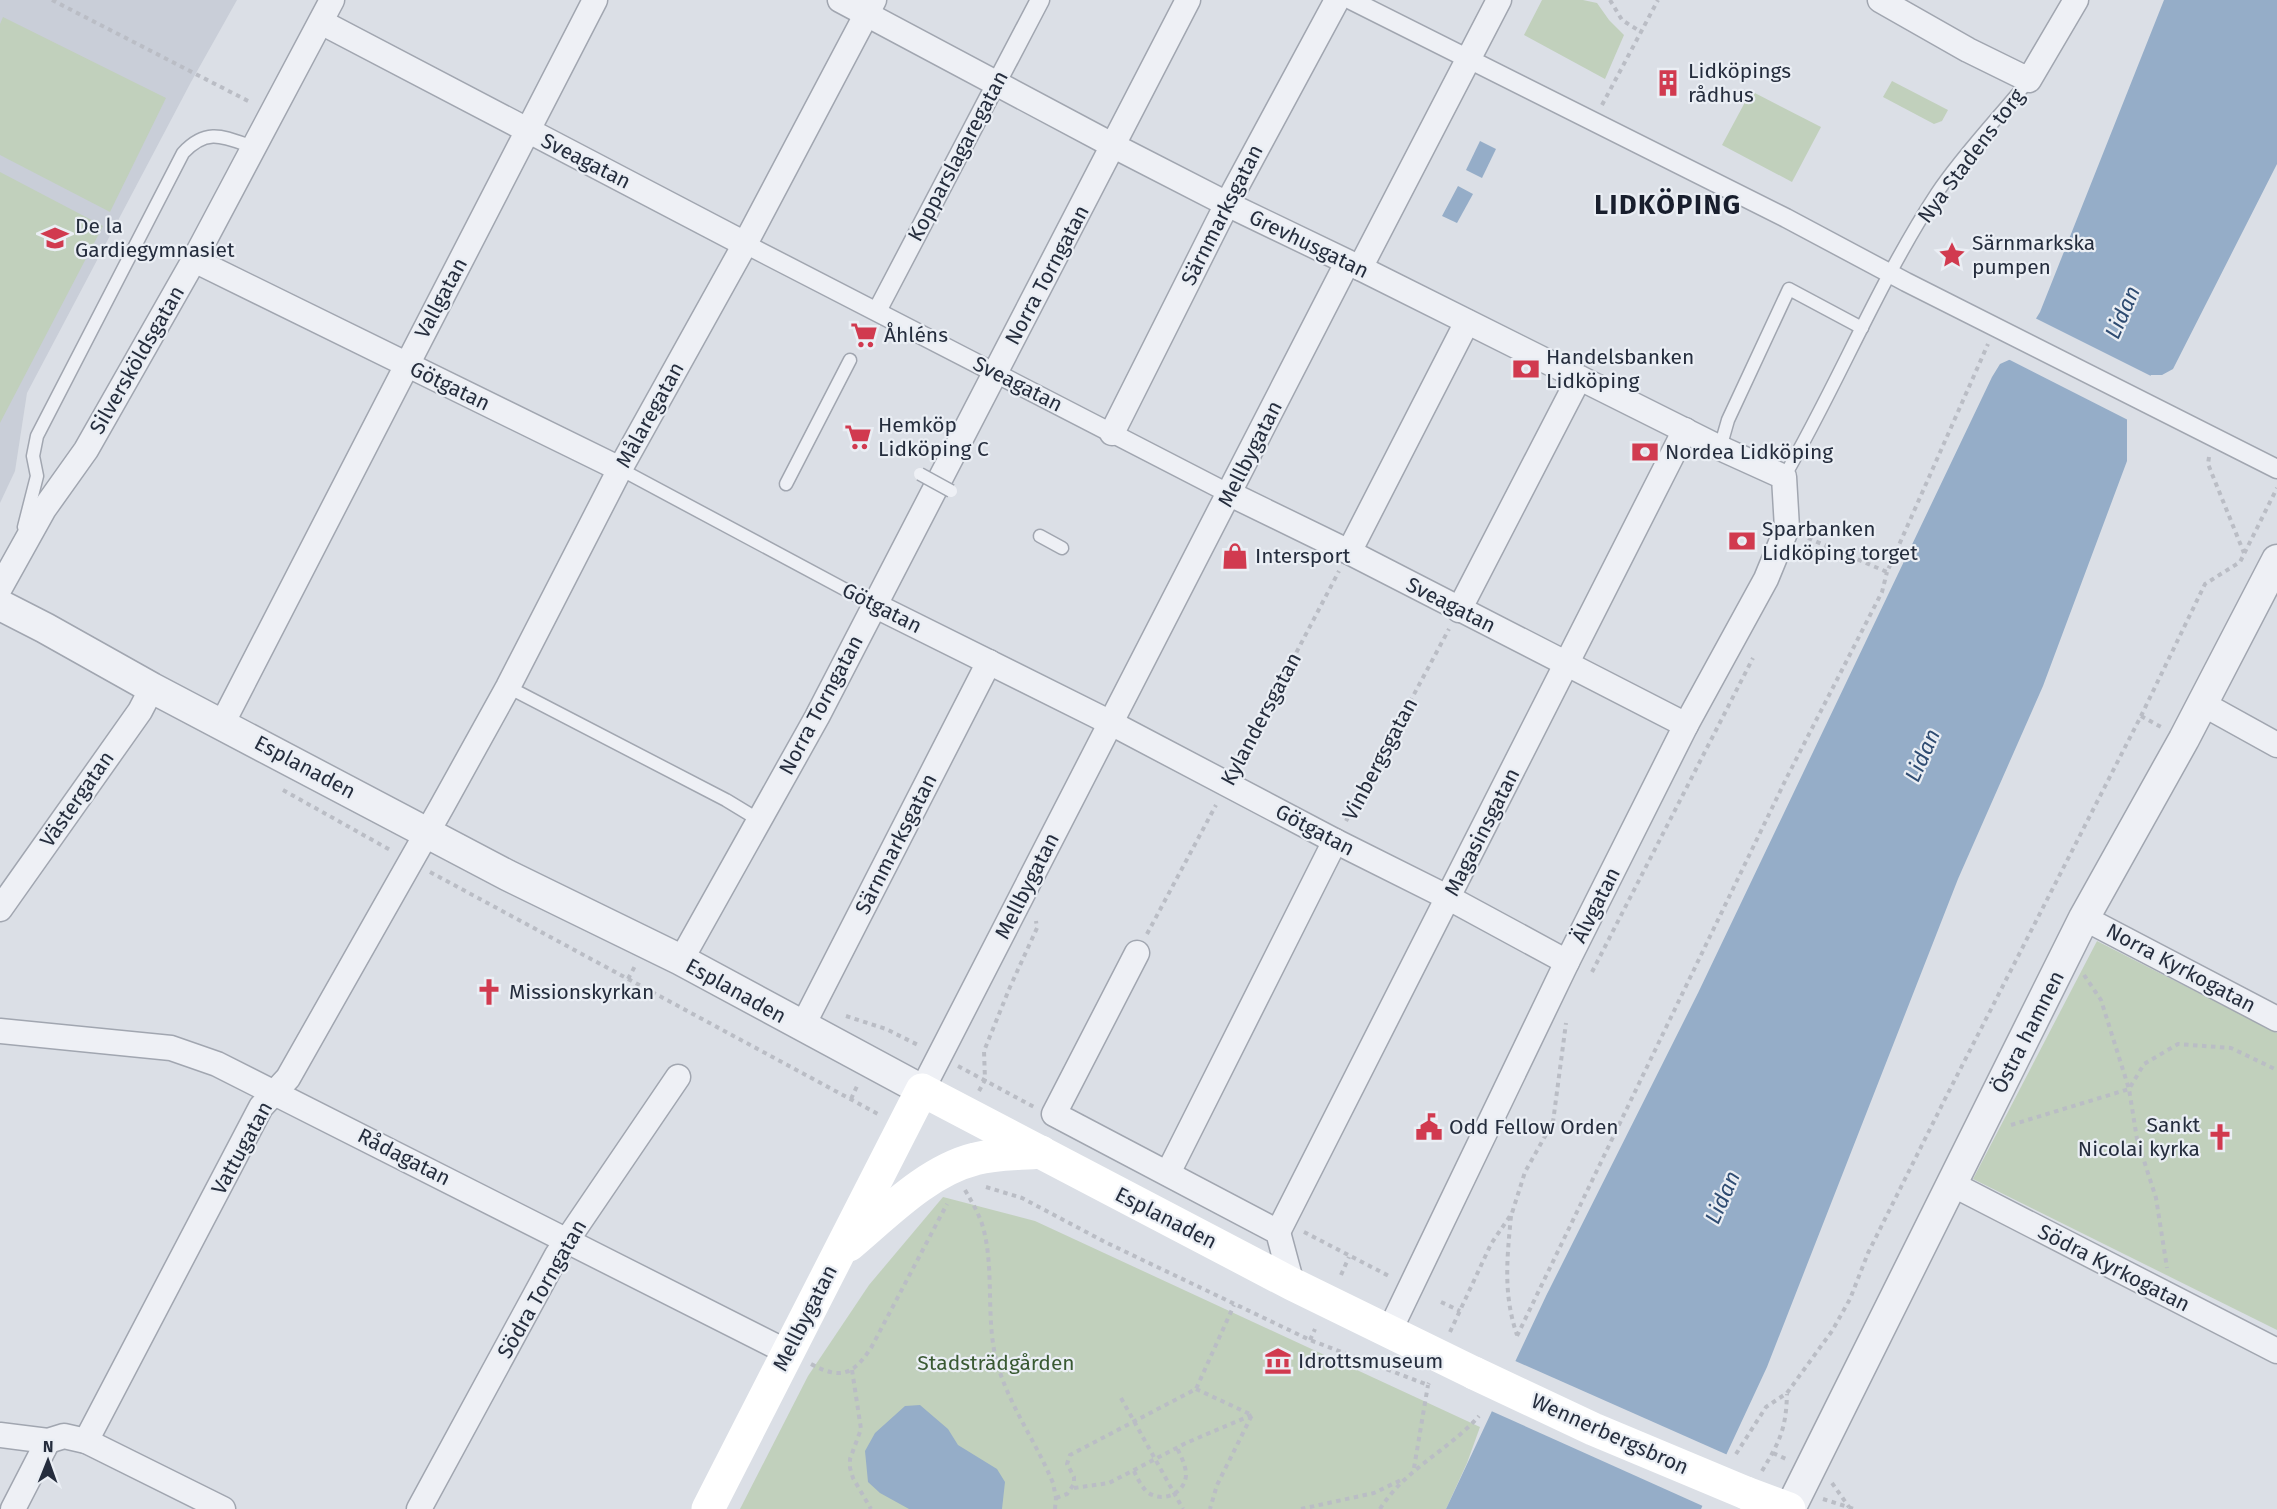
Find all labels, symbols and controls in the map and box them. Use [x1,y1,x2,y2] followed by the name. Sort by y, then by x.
[1688,58,1791,108] place label: Lidköpings rådhus
[902,66,1014,246] street label: Kopparslagaregatan
[1653,68,1683,98] building icon: Lidköpings rådhus
[1912,84,2030,228] street label: Nya Stadens torg
[537,127,635,195] street label: Sveagatan
[1175,140,1269,290] street label: Särnmarksgatan
[1594,188,1742,221] district label: LIDKÖPING
[999,201,1095,349] street label: Norra Torngatan
[1245,204,1373,284] street label: Grevhusgatan
[75,213,235,263] place label: De la Gardiegymnasiet
[40,223,70,253] school or university icon: De la Gardiegymnasiet
[1972,230,2095,280] place label: Särnmarkska pumpen
[1937,240,1967,270] place icon: Särnmarkska pumpen
[409,253,473,343] street label: Vallgatan
[84,281,190,439] street label: Silversköldsgatan
[2099,282,2146,343] water label: Lidan
[849,320,879,350] supermarket icon: Åhléns
[884,322,948,348] place label: Åhléns
[1546,344,1694,394] place label: Handelsbanken Lidköping
[969,350,1067,418] street label: Sveagatan
[1511,354,1541,384] bank icon: Handelsbanken Lidköping
[406,355,494,417] street label: Götgatan
[610,358,690,472] street label: Målaregatan
[1212,396,1288,512] street label: Mellbygatan
[878,412,989,462] place label: Hemköp Lidköping C
[843,422,873,452] supermarket icon: Hemköp Lidköping C
[1630,437,1660,467] bank icon: Nordea Lidköping
[1665,439,1833,465] place label: Nordea Lidköping
[1762,516,1918,566] place label: Sparbanken Lidköping torget
[1727,526,1757,556] bank icon: Sparbanken Lidköping torget
[1220,541,1250,571] shop icon: Intersport
[1255,543,1351,569] place label: Intersport
[1402,571,1500,639] street label: Sveagatan
[838,577,926,639] street label: Götgatan
[773,631,869,779] street label: Norra Torngatan
[1215,648,1307,790] street label: Kylandersgatan
[1337,693,1423,825] street label: Vinbergsgatan
[1899,725,1946,786] water label: Lidan
[250,729,360,805] street label: Esplanaden
[34,746,120,852] street label: Västergatan
[1439,764,1525,900] street label: Magasinsgatan
[849,769,943,919] street label: Särnmarksgatan
[1271,798,1359,862] street label: Götgatan
[989,828,1065,944] street label: Mellbygatan
[1566,863,1626,947] street label: Älvgatan
[2102,918,2260,1018] street label: Norra Kyrkogatan
[681,953,791,1029] street label: Esplanaden
[1986,966,2070,1098] street label: Östra hamnen
[474,977,504,1007] church icon: Missionskyrkan
[509,979,654,1005] place label: Missionskyrkan
[206,1097,278,1199] street label: Vattugatan
[1414,1112,1444,1142] public building icon: Odd Fellow Orden
[2078,1112,2200,1162] place label: Sankt Nicolai kyrka
[1449,1114,1619,1140] place label: Odd Fellow Orden
[2205,1122,2235,1152] church icon: Sankt Nicolai kyrka
[353,1123,455,1191] street label: Rådagatan
[1699,1167,1746,1228] water label: Lidan
[1111,1181,1221,1255] street label: Esplanaden
[492,1215,592,1363] street label: Södra Torngatan
[2034,1218,2194,1318] street label: Södra Kyrkogatan
[767,1260,843,1376] street label: Mellbygatan
[1263,1346,1293,1376] museum icon: Idrottsmuseum
[1298,1348,1443,1374] place label: Idrottsmuseum
[917,1350,1075,1376] park label: Stadsträdgården
[1527,1388,1693,1480] street label: Wennerbergsbron
[18,1431,78,1491] north arrow
[43,1437,54,1456] text: N

